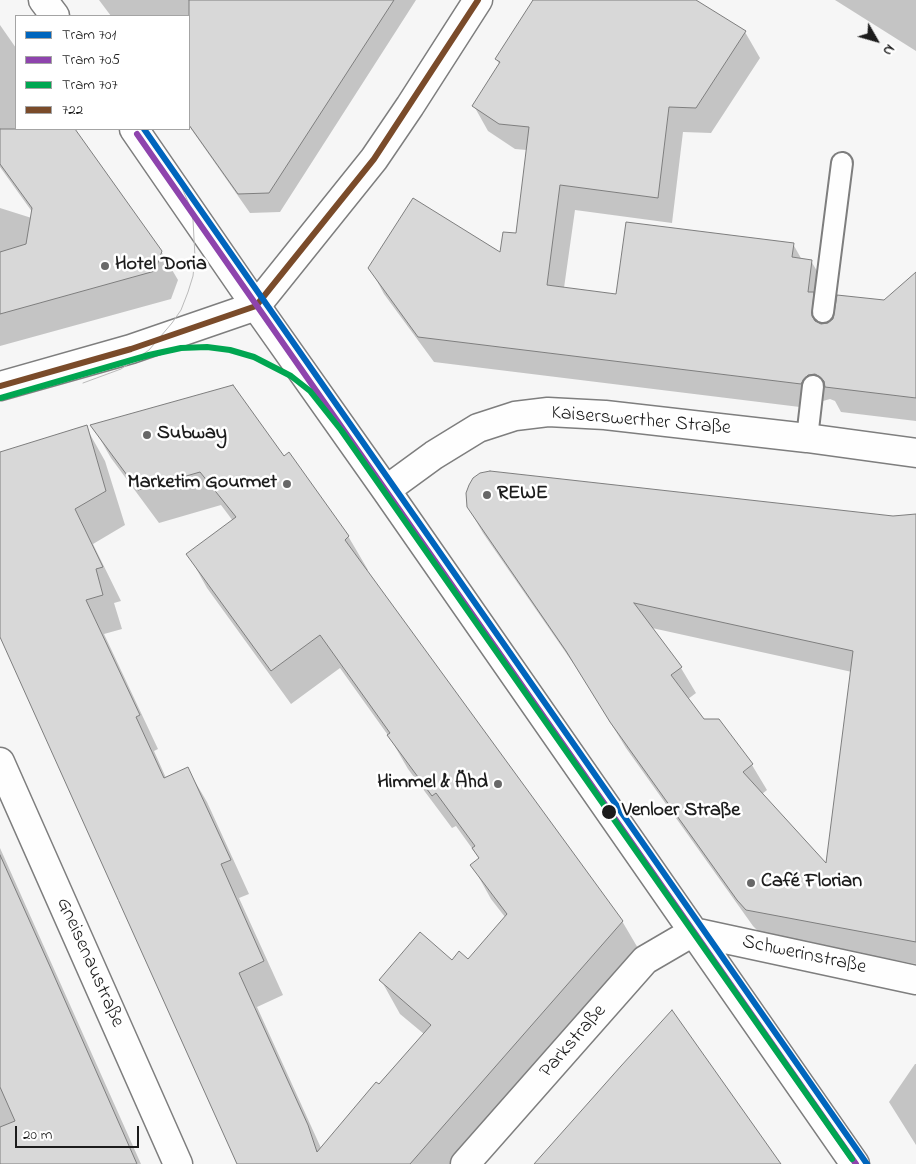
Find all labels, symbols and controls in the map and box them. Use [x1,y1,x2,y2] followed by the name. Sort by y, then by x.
[15,15,190,130] legend
[851,15,901,65] north arrow
[62,24,116,46] text: Tram 701
[877,39,899,60] text: N
[62,49,120,71] text: Tram 705
[62,74,118,96] text: Tram 707
[62,99,83,121] text: 722
[115,254,207,278] place label: Hotel Doria
[99,260,111,272] marker: Hotel Doria
[550,402,732,442] street label: Kaiserswerther Straße
[157,423,227,447] place label: Subway
[141,429,153,441] marker: Subway
[128,472,277,496] place label: Marketim Gourmet
[281,478,293,490] marker: Marketim Gourmet
[497,483,548,507] place label: REWE
[481,489,493,501] marker: REWE
[377,772,488,796] place label: Himmel & Ähd
[492,778,504,790] marker: Himmel & Ähd
[622,800,740,824] place label: Venloer Straße
[600,803,618,821] marker: Venloer Straße
[761,871,862,895] place label: Café Florian
[745,877,757,889] marker: Café Florian
[50,894,128,1032] street label: Gneisenaustraße
[740,931,868,981] street label: Schwerinstraße
[536,1000,612,1084] street label: Parkstraße
[18,1116,141,1148] scale bar
[23,1124,52,1146] text: 20 m

